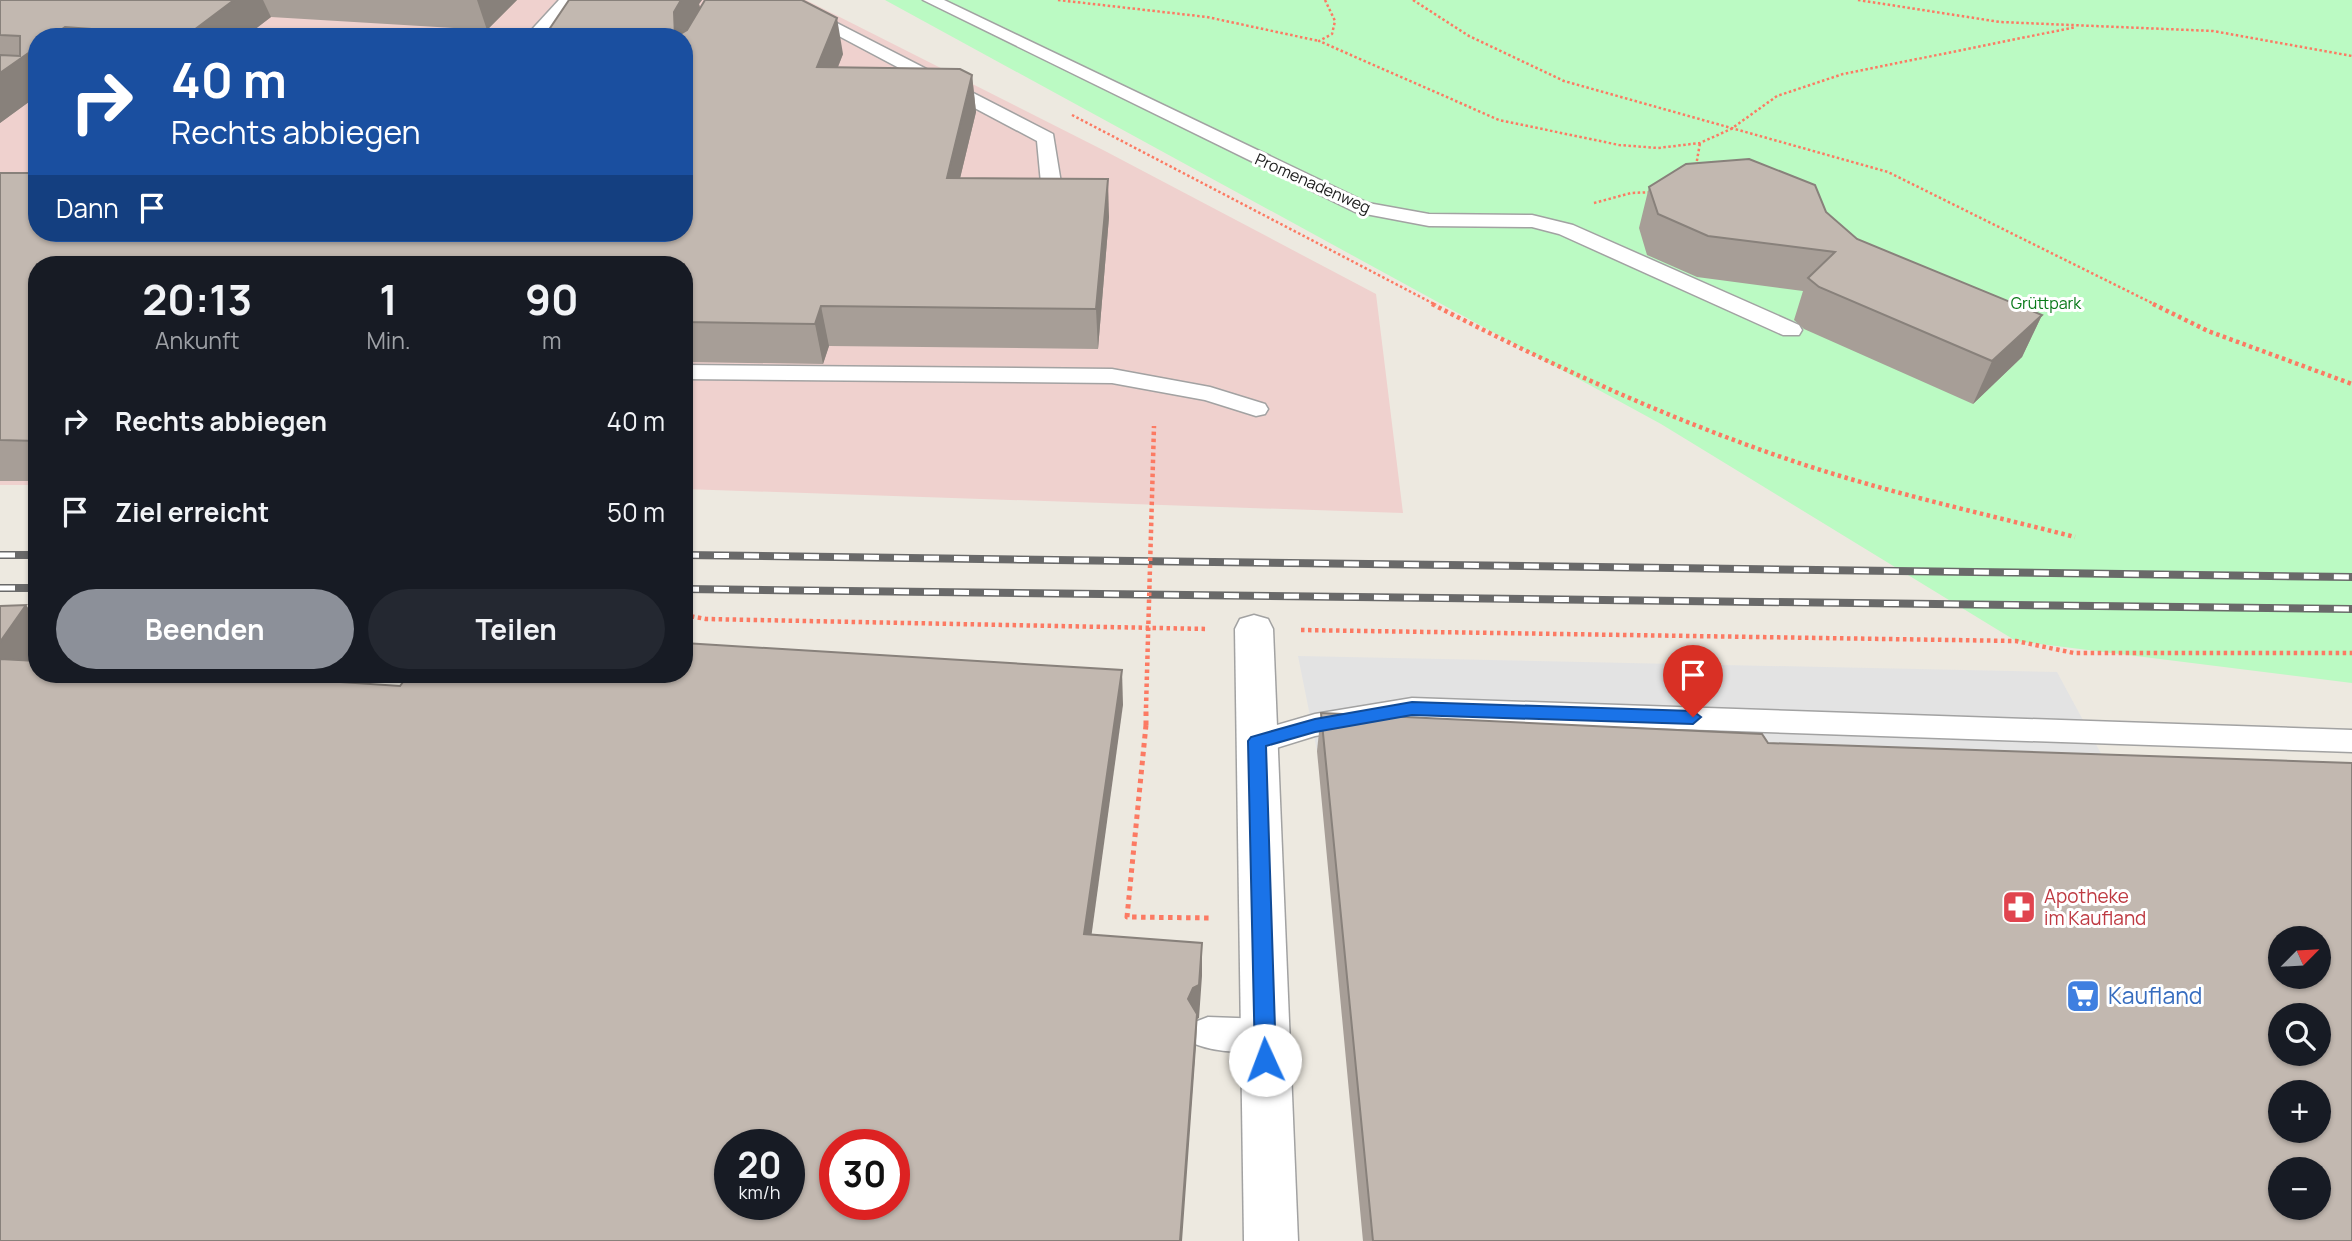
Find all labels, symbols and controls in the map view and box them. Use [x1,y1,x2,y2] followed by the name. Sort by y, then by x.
[171,46,287,113] text: 40 m
[56,56,147,147] icon: right
[171,110,421,154] text: Rechts abbiegen
[1252,148,1374,218] street label: Promenadenweg
[133,189,171,227] icon: arrive
[56,190,119,226] text: Dann
[142,270,252,328] text: 20:13
[379,270,398,328] text: 1
[525,270,579,328] text: 90
[2011,292,2082,314] park label: Grüttpark
[155,324,239,356] text: Ankunft
[366,324,411,356] text: Min.
[542,324,562,356] text: m
[56,402,94,440] icon: right
[115,403,327,439] text: Rechts abbiegen
[607,403,665,439] text: 40 m
[56,493,94,531] icon: arrive
[115,494,269,530] text: Ziel erreicht
[607,494,665,530] text: 50 m
[56,589,354,669] button: Beenden
[368,589,665,669] button: Teilen
[1663,645,1723,717] pin
[1674,656,1712,694] icon: arrive
[2044,883,2146,931] place label: Apotheke im Kaufland
[2000,888,2038,926] pharmacy icon: Apotheke im Kaufland
[2268,926,2331,989] north arrow
[2268,926,2331,1220] map controls
[2064,977,2102,1015] supermarket icon: Kaufland
[2108,979,2202,1011] place label: Kaufland
[2268,1003,2331,1066] button: search
[1228,1023,1302,1097] position arrow
[2268,1080,2331,1143] button: +
[819,1129,910,1220] speed limit sign: 30
[738,1141,781,1189] text: 20
[2268,1157,2331,1220] button: −
[739,1180,780,1204] text: km/h

